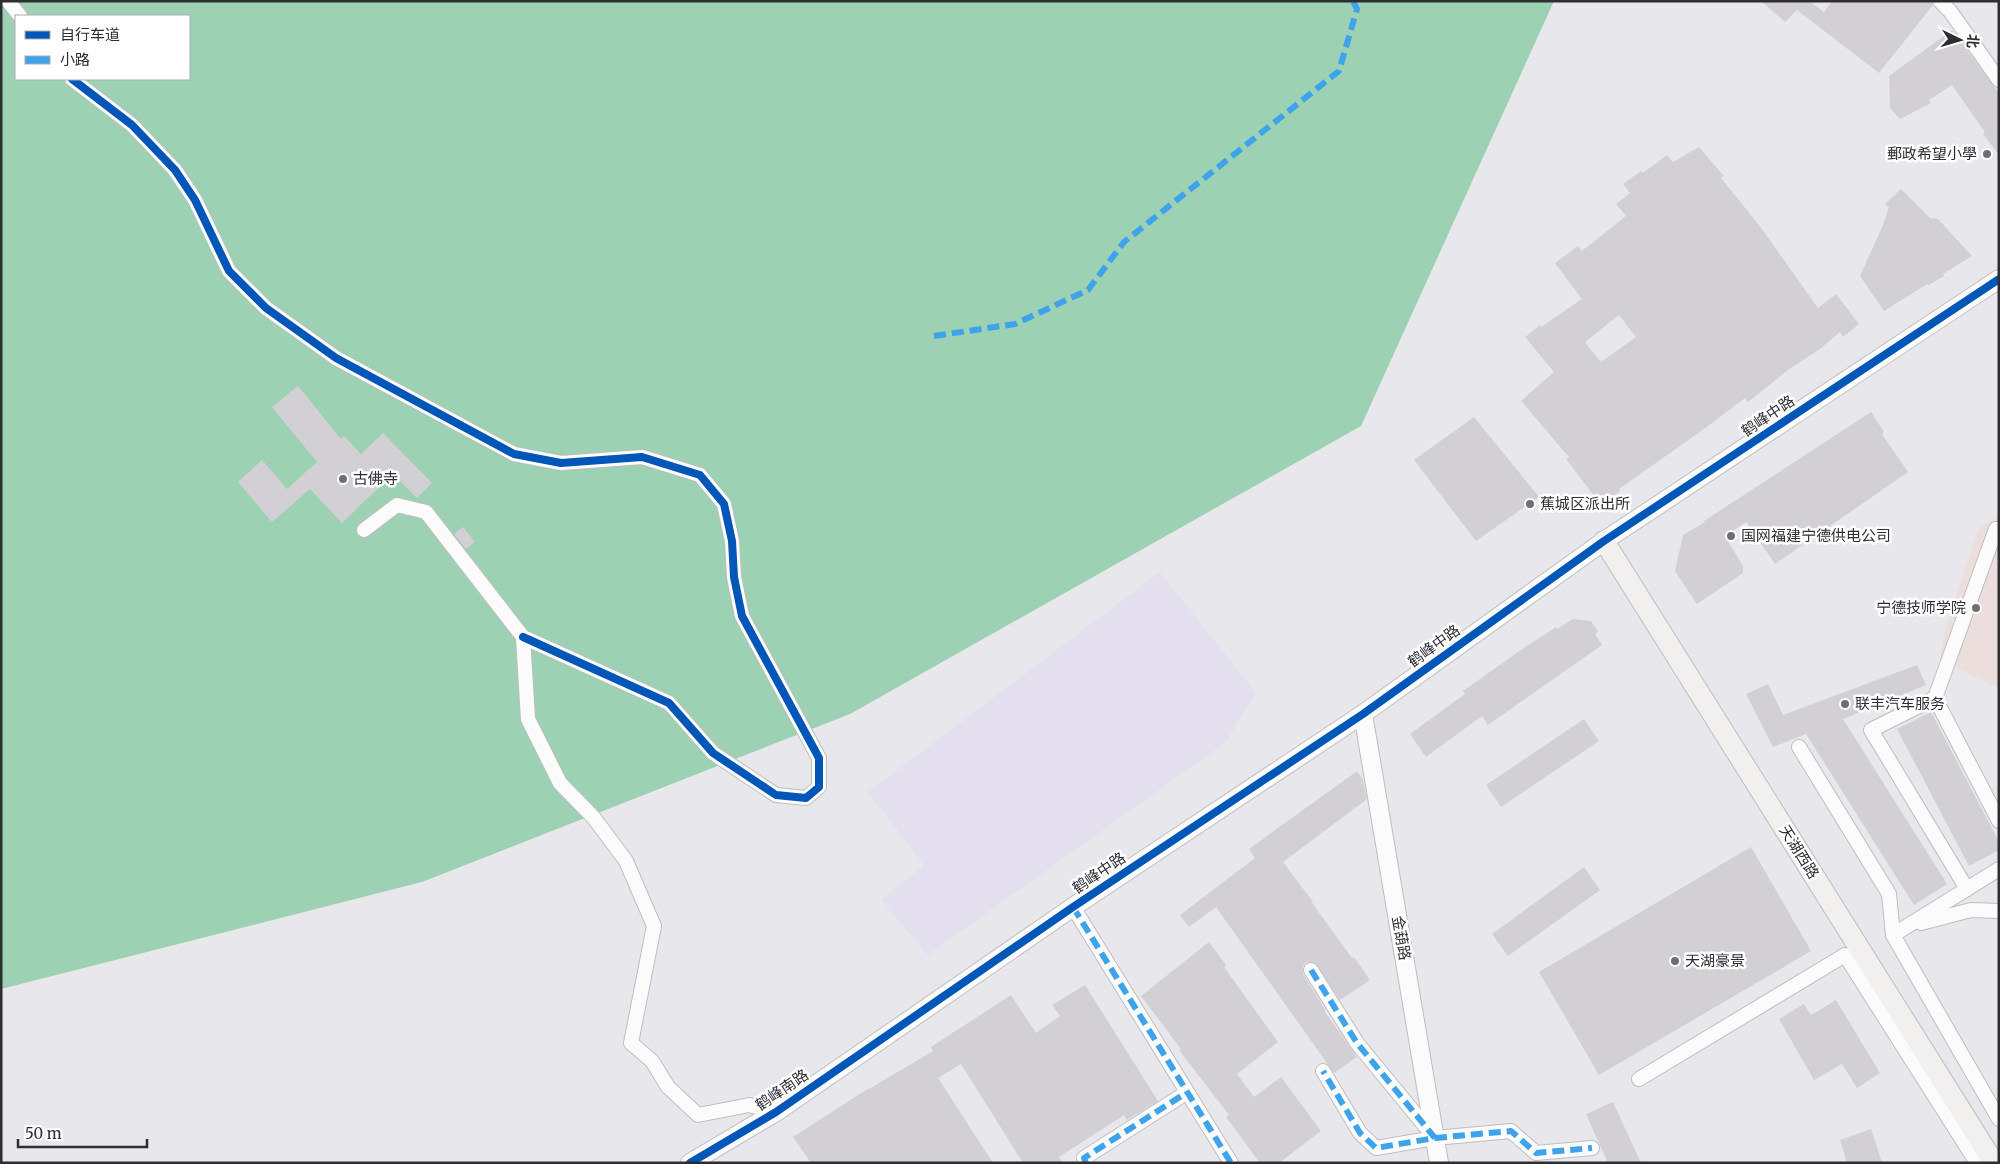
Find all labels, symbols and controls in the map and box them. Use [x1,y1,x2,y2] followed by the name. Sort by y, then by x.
[15,15,190,80] legend
[1935,15,1985,65] north arrow
[60,25,120,44] text: 自行车道
[1963,33,1983,49] text: 北
[60,50,90,69] text: 小路
[1887,144,1977,163] place label: 郵政希望小學
[1981,148,1993,160] marker: 郵政希望小學
[1738,391,1798,440] street label: 鹤峰中路
[353,469,398,488] place label: 古佛寺
[337,473,349,485] marker: 古佛寺
[1540,494,1630,513] place label: 蕉城区派出所
[1524,498,1536,510] marker: 蕉城区派出所
[1741,526,1891,545] place label: 国网福建宁德供电公司
[1725,530,1737,542] marker: 国网福建宁德供电公司
[1876,598,1966,617] place label: 宁德技师学院
[1970,602,1982,614] marker: 宁德技师学院
[1404,620,1464,671] street label: 鹤峰中路
[1855,694,1945,713] place label: 联丰汽车服务
[1839,698,1851,710] marker: 联丰汽车服务
[1775,821,1823,882] street label: 天湖西路
[1069,848,1129,897] street label: 鹤峰中路
[1388,914,1415,962] street label: 金葫路
[1685,951,1745,970] place label: 天湖豪景
[1669,955,1681,967] marker: 天湖豪景
[752,1065,812,1114] street label: 鹤峰南路
[18,1116,146,1148] scale bar
[25,1124,62,1143] text: 50 m

